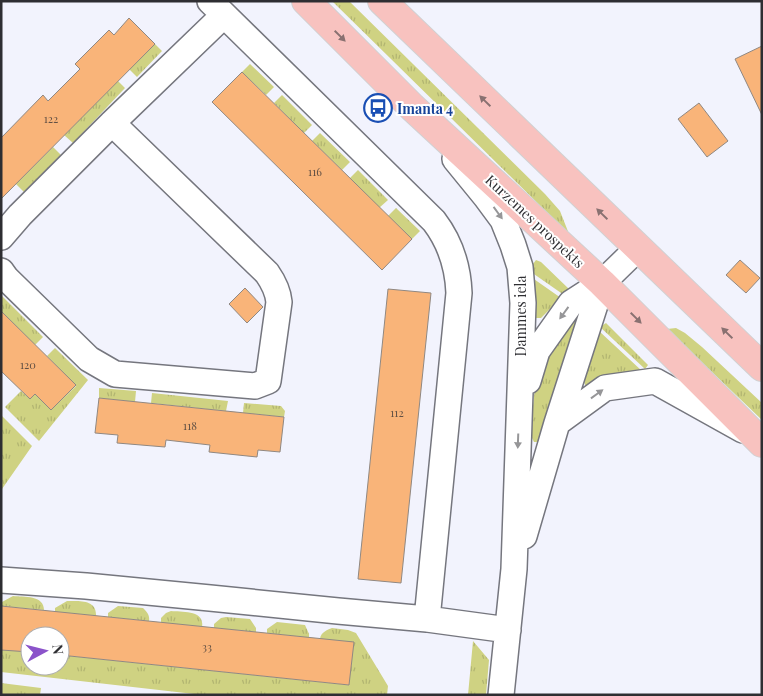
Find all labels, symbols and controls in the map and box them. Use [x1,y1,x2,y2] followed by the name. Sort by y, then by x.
[334,29,346,41] one-way arrow
[363,93,393,123] bus stop icon: Imanta 4
[480,95,492,107] one-way arrow
[397,99,453,118] place label: Imanta 4
[44,111,58,126] house number: 122
[308,164,322,179] house number: 116
[481,170,589,272] street label: Kurzemes prospekts
[493,206,503,220] one-way arrow
[597,208,609,220] one-way arrow
[511,276,530,356] street label: Dammes iela
[559,306,569,320] one-way arrow
[630,312,642,324] one-way arrow
[721,327,733,339] one-way arrow
[20,357,36,372] house number: 120
[590,389,603,400] one-way arrow
[390,405,404,420] house number: 112
[183,418,197,433] house number: 118
[513,433,521,449] one-way arrow
[20,626,70,676] north arrow
[202,639,212,654] house number: 33
[48,643,68,656] text: N

